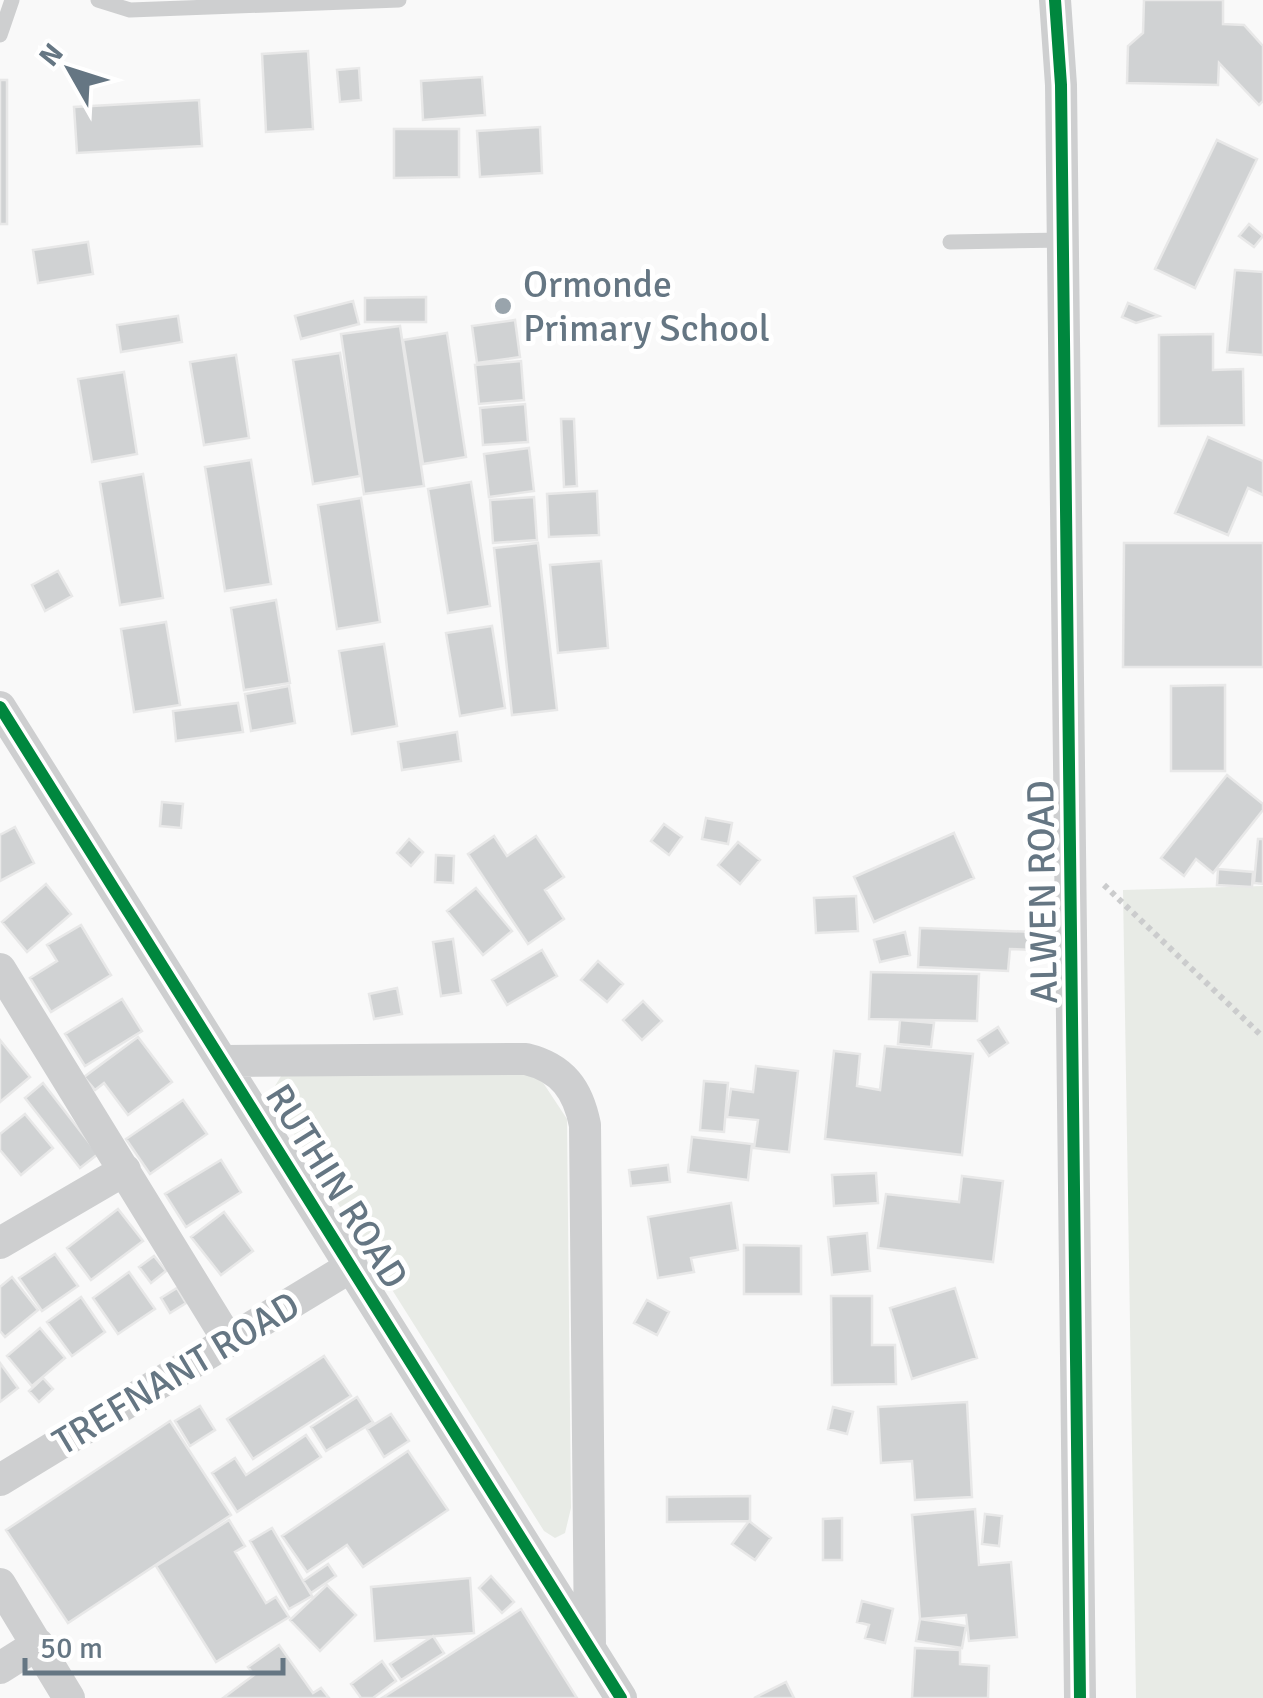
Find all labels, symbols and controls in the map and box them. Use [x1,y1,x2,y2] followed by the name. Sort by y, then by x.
[20,20,120,120] north arrow
[32,37,71,73] text: N
[523,261,770,352] place label: Ormonde Primary School
[492,295,514,317] marker: Ormonde Primary School
[1017,780,1068,1004] street label: ALWEN ROAD
[255,1075,418,1297] street label: RUTHIN ROAD
[44,1281,308,1466] street label: TREFNANT ROAD
[25,1613,282,1675] scale bar
[40,1630,103,1667] text: 50 m

